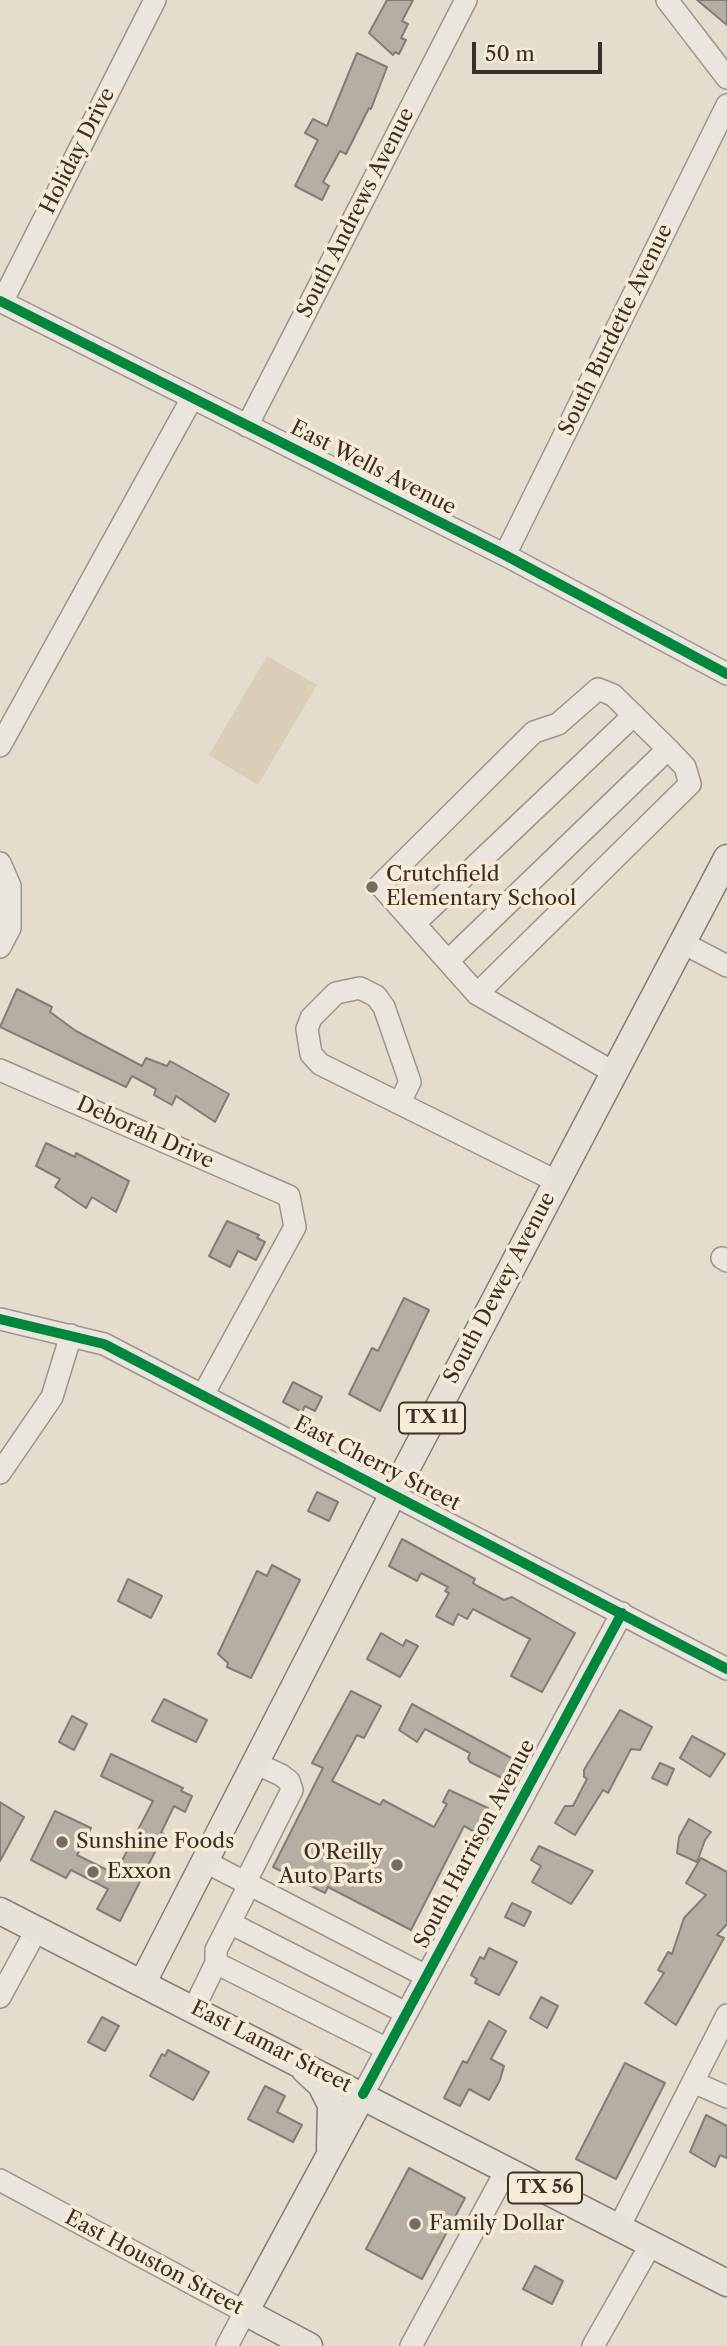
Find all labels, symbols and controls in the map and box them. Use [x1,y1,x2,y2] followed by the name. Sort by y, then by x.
[475,28,604,72] scale bar
[485,41,535,66] text: 50 m
[35,84,121,218] street label: Holiday Drive
[292,104,420,322] street label: South Andrews Avenue
[554,220,678,440] street label: South Burdette Avenue
[286,415,460,521] street label: East Wells Avenue
[386,862,576,912] place label: Crutchfield Elementary School
[364,879,380,895] marker: Crutchfield Elementary School
[73,1092,217,1174] street label: Deborah Drive
[439,1188,561,1388] street label: South Dewey Avenue
[399,1402,465,1434] road number: TX 11
[290,1411,464,1517] street label: East Cherry Street
[409,1735,541,1953] street label: South Harrison Avenue
[76,1829,234,1855] place label: Sunshine Foods
[54,1834,70,1850] marker: Sunshine Foods
[279,1840,383,1890] place label: O'Reilly Auto Parts
[389,1857,405,1873] marker: O'Reilly Auto Parts
[107,1859,171,1885] place label: Exxon
[85,1864,101,1880] marker: Exxon
[186,1996,356,2098] street label: East Lamar Street
[508,2172,582,2204] road number: TX 56
[60,2205,248,2321] street label: East Houston Street
[429,2211,565,2237] place label: Family Dollar
[407,2216,423,2232] marker: Family Dollar

